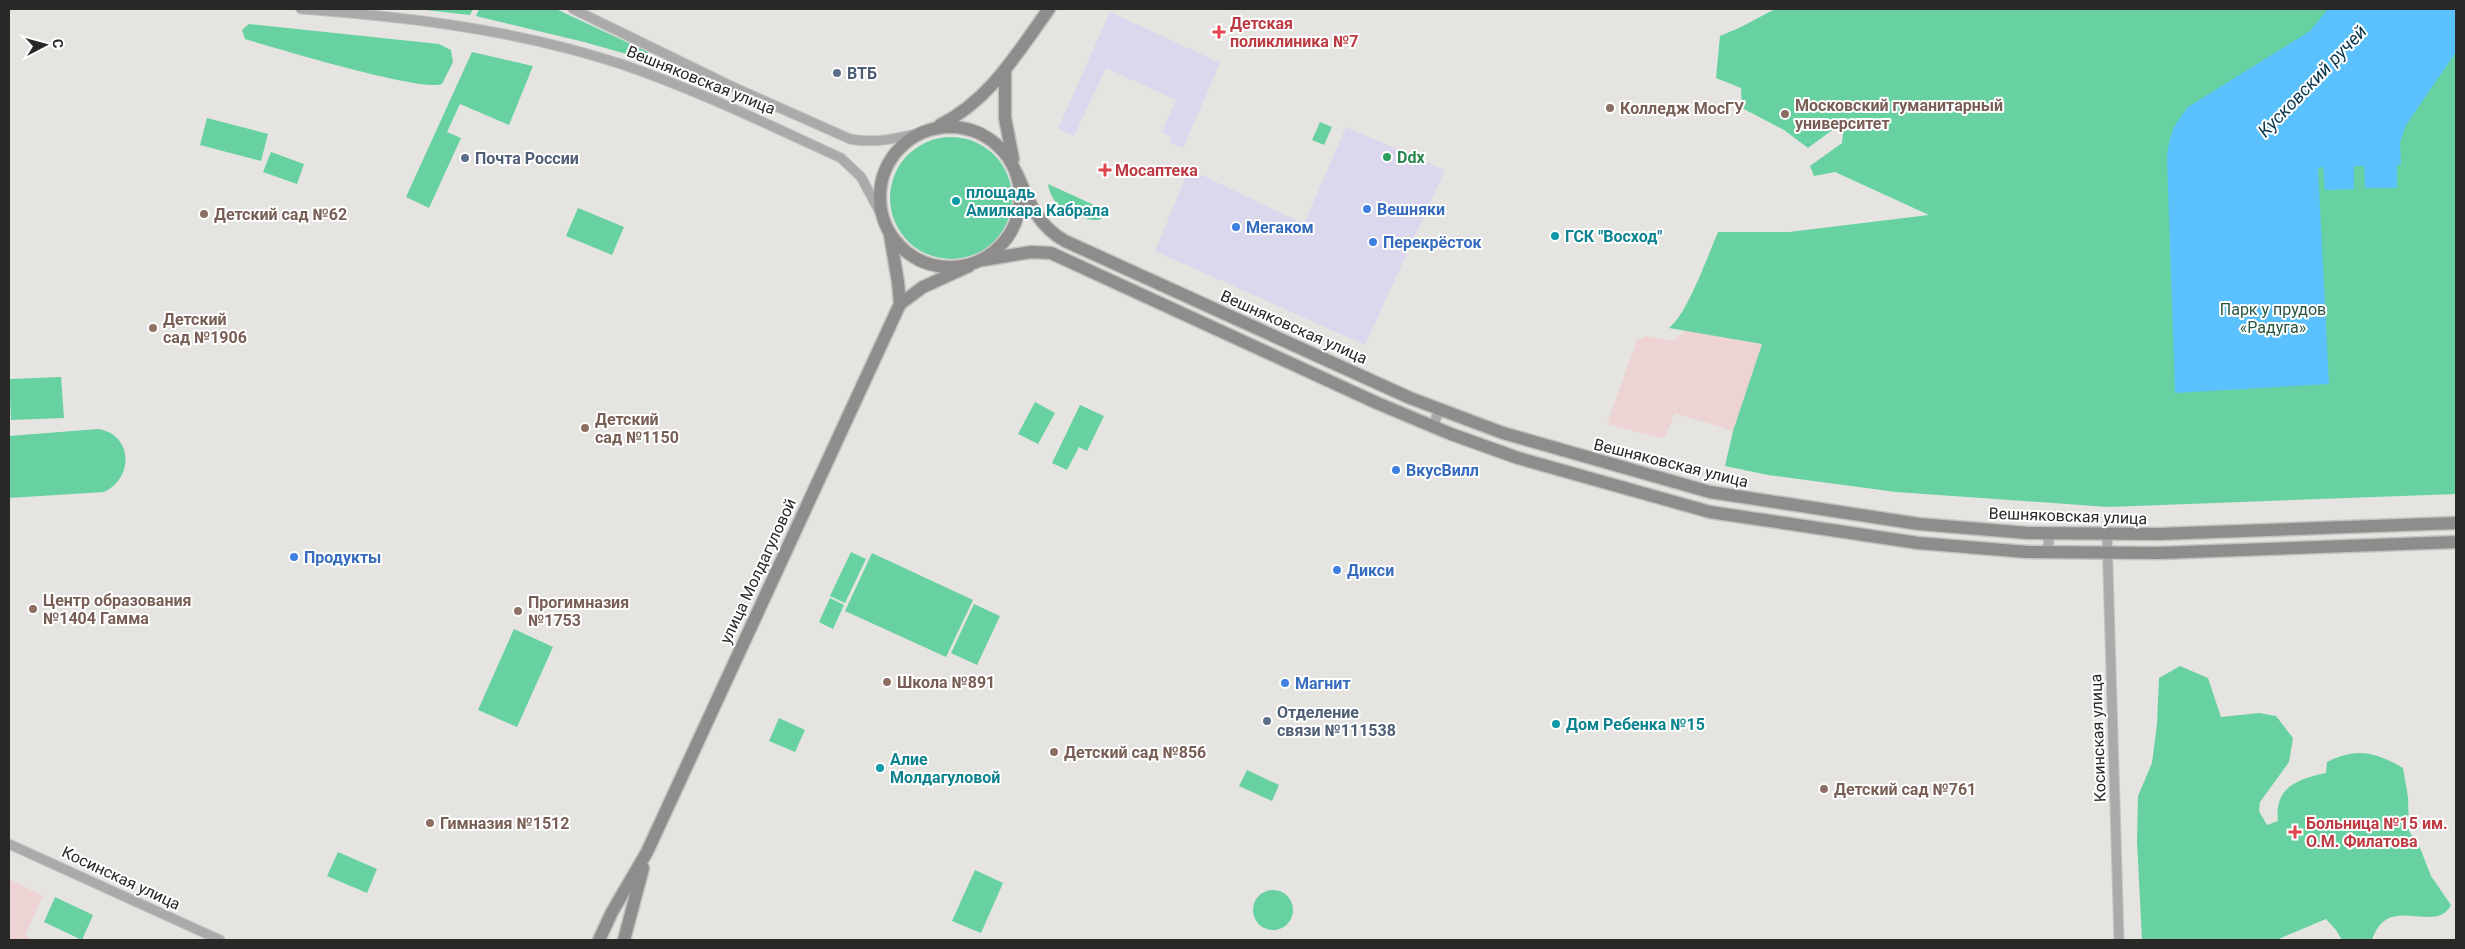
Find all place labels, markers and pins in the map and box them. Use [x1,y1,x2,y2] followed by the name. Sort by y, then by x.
[1230,14,1358,51] place label: Детская поликлиника №7
[1212,25,1226,39] marker: Детская поликлиника №7
[847,64,877,83] place label: ВТБ
[831,67,843,79] marker: ВТБ
[1795,96,2003,133] place label: Московский гуманитарный университет
[1620,99,1744,118] place label: Колледж МосГУ
[1604,102,1616,114] marker: Колледж МосГУ
[1779,108,1791,120] marker: Московский гуманитарный университет
[1397,148,1425,167] place label: Ddx
[475,149,579,168] place label: Почта России
[1381,151,1393,163] marker: Ddx
[459,152,471,164] marker: Почта России
[1115,161,1198,180] place label: Мосаптека
[1099,164,1111,176] marker: Мосаптека
[966,183,1109,220] place label: площадь Амилкара Кабрала
[950,195,962,207] marker: площадь Амилкара Кабрала
[1377,200,1445,219] place label: Вешняки
[1361,203,1373,215] marker: Вешняки
[214,205,347,224] place label: Детский сад №62
[198,208,210,220] marker: Детский сад №62
[1246,218,1314,237] place label: Мегаком
[1230,221,1242,233] marker: Мегаком
[1565,227,1662,246] place label: ГСК "Восход"
[1549,230,1561,242] marker: ГСК "Восход"
[1383,233,1483,252] place label: Перекрёсток
[1367,236,1379,248] marker: Перекрёсток
[163,310,247,347] place label: Детский сад №1906
[147,322,159,334] marker: Детский сад №1906
[595,410,679,447] place label: Детский сад №1150
[579,422,591,434] marker: Детский сад №1150
[1406,461,1479,480] place label: ВкусВилл
[1390,464,1402,476] marker: ВкусВилл
[304,548,381,567] place label: Продукты
[288,551,300,563] marker: Продукты
[1347,561,1394,580] place label: Дикси
[1331,564,1343,576] marker: Дикси
[43,591,192,628] place label: Центр образования №1404 Гамма
[528,593,629,630] place label: Прогимназия №1753
[27,603,39,615] marker: Центр образования №1404 Гамма
[512,605,524,617] marker: Прогимназия №1753
[897,673,995,692] place label: Школа №891
[1295,674,1351,693] place label: Магнит
[881,676,893,688] marker: Школа №891
[1279,677,1291,689] marker: Магнит
[1277,703,1396,740] place label: Отделение связи №111538
[1261,715,1273,727] marker: Отделение связи №111538
[1566,715,1705,734] place label: Дом Ребенка №15
[1550,718,1562,730] marker: Дом Ребенка №15
[1064,743,1206,762] place label: Детский сад №856
[1048,746,1060,758] marker: Детский сад №856
[890,750,1000,787] place label: Алие Молдагуловой
[874,762,886,774] marker: Алие Молдагуловой
[1834,780,1976,799] place label: Детский сад №761
[1818,783,1830,795] marker: Детский сад №761
[440,814,569,833] place label: Гимназия №1512
[2306,814,2448,851] place label: Больница №15 им. О.М. Филатова
[424,817,436,829] marker: Гимназия №1512
[2288,825,2302,839] marker: Больница №15 им. О.М. Филатова

